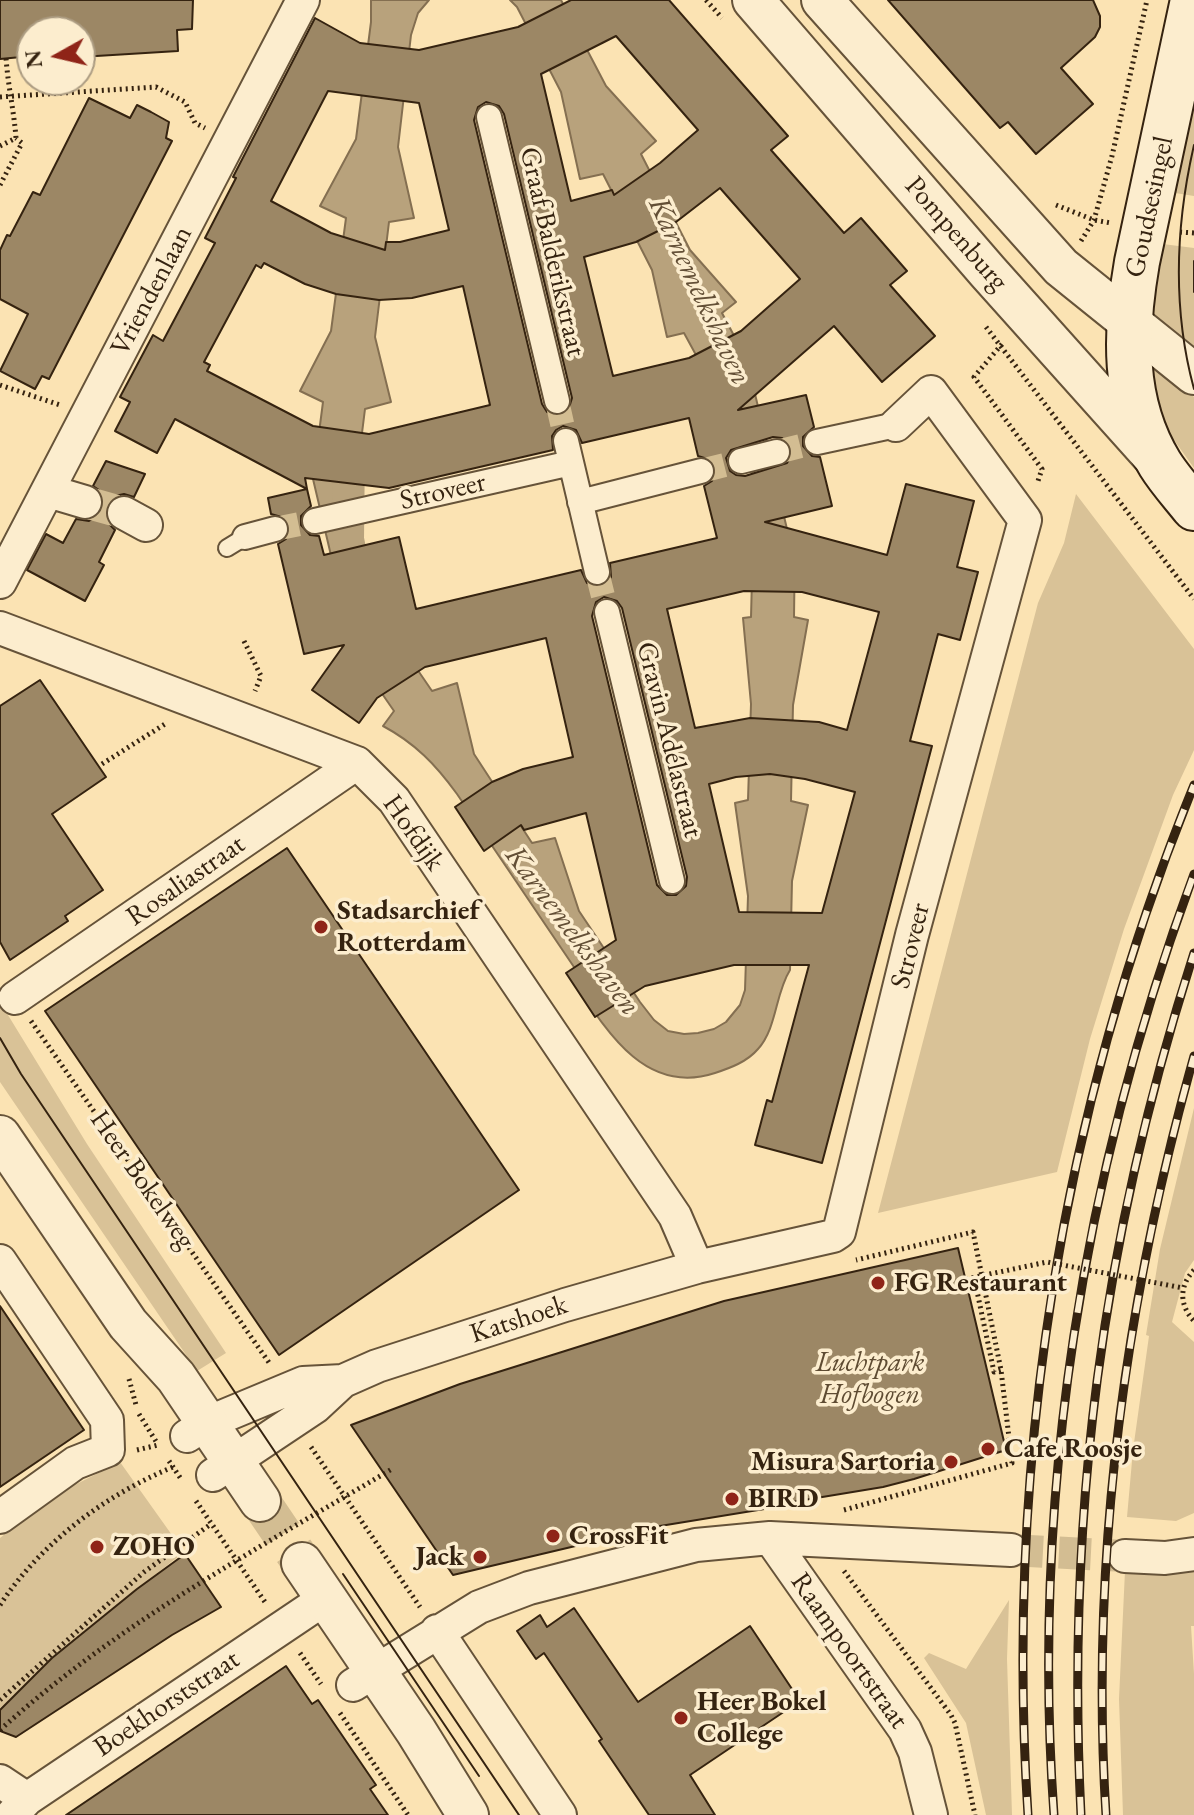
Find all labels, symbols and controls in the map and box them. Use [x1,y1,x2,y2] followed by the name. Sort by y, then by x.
[16,16,96,96] north arrow
[18,48,49,70] text: N
[1119,133,1181,281] street label: Goudsesingel
[512,144,592,360] street label: Graaf Balderikstraat
[897,170,1015,298] street label: Pompenburg
[640,191,758,391] water label: Karnemelkshaven
[104,220,200,362] street label: Vriendenlaan
[397,466,489,518] street label: Stroveer
[628,639,710,841] street label: Gravin Adélastraat
[375,788,451,878] street label: Hofdijk
[120,828,252,934] street label: Rosaliastraat
[497,839,647,1023] water label: Karnemelkshaven
[337,894,480,960] place label: Stadsarchief Rotterdam
[884,900,938,992] street label: Stroveer
[312,918,330,936] marker: Stadsarchief Rotterdam
[82,1104,202,1256] street label: Heer Bokelweg
[894,1266,1067,1300] place label: FG Restaurant
[869,1274,887,1292] marker: FG Restaurant
[466,1289,572,1351] street label: Katshoek
[816,1346,924,1412] park label: Luchtpark Hofbogen
[1004,1432,1142,1466] place label: Cafe Roosje
[979,1440,997,1458] marker: Cafe Roosje
[751,1445,935,1479] place label: Misura Sartoria
[942,1453,960,1471] marker: Misura Sartoria
[748,1482,818,1516] place label: BIRD
[723,1490,741,1508] marker: BIRD
[569,1519,668,1553] place label: CrossFit
[544,1527,562,1545] marker: CrossFit
[113,1530,195,1564] place label: ZOHO
[88,1538,106,1556] marker: ZOHO
[415,1540,464,1574] place label: Jack
[471,1548,489,1566] marker: Jack
[783,1566,915,1736] street label: Raampoortstraat
[88,1643,246,1765] street label: Boekhorststraat
[697,1685,827,1751] place label: Heer Bokel College
[672,1709,690,1727] marker: Heer Bokel College

